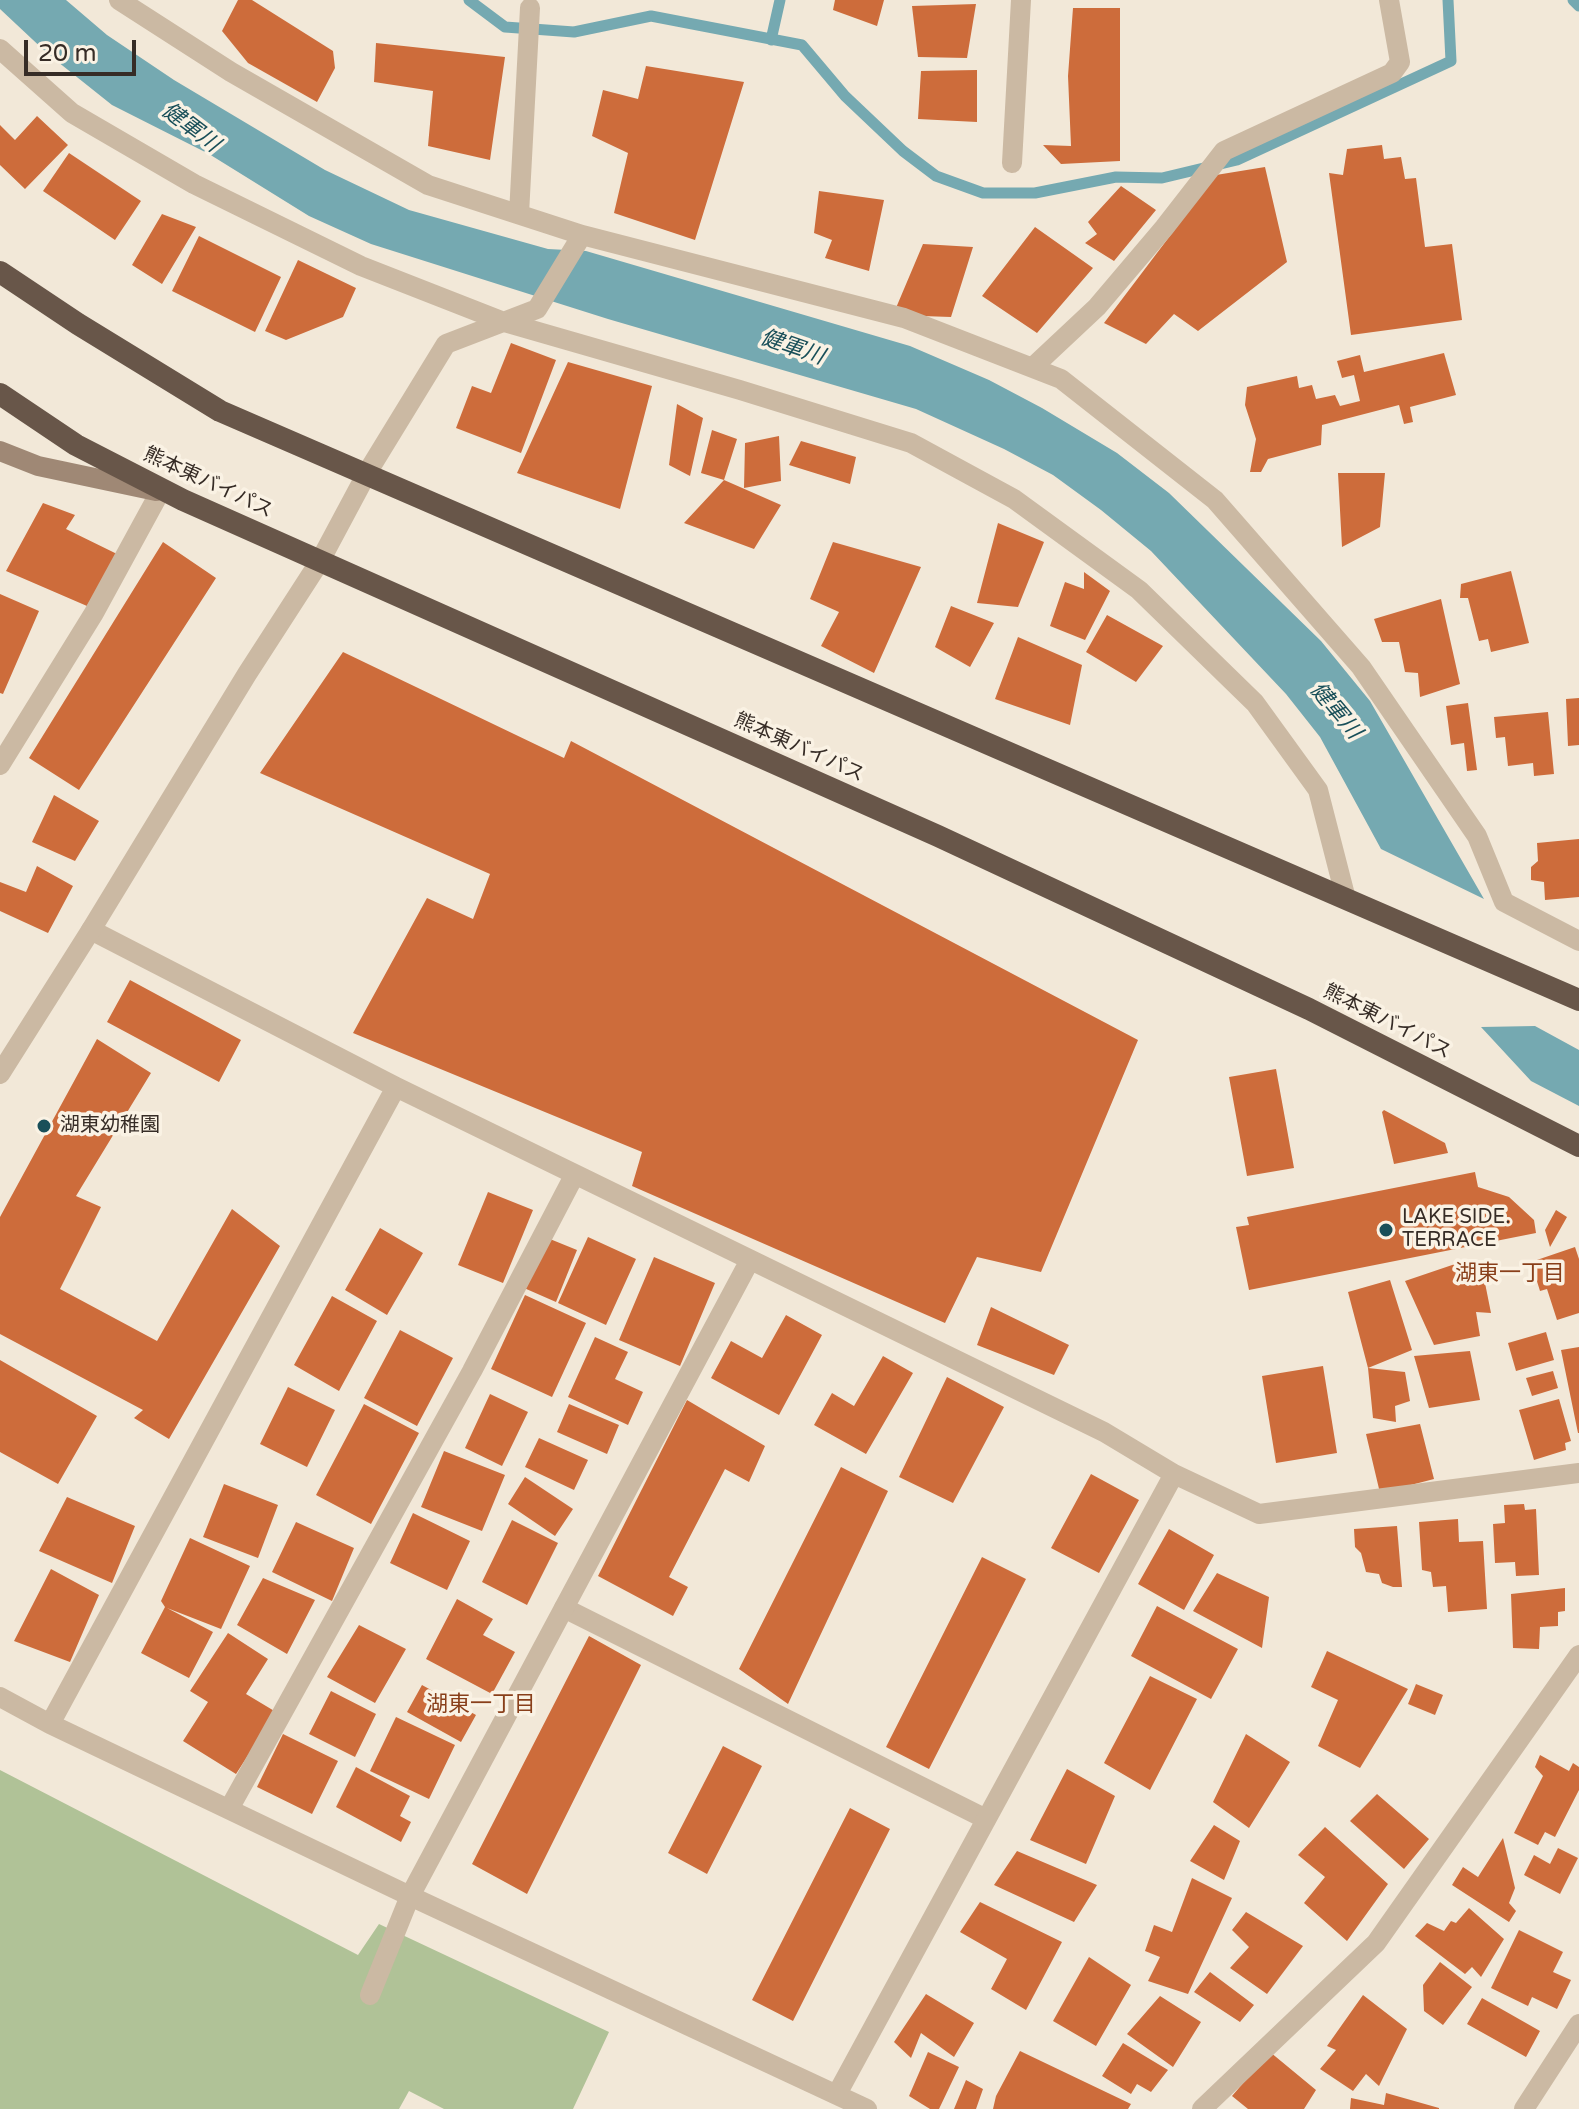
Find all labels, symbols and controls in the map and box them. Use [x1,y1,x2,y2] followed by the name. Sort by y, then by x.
[28,24,140,74] scale bar
[38,39,96,68] text: 20 m
[156,98,224,158] water label: 健軍川
[757,325,827,371] water label: 健軍川
[139,443,277,523] street label: 熊本東バイパス
[1304,677,1366,745] water label: 健軍川
[730,709,868,787] street label: 熊本東バイパス
[1319,980,1455,1064] street label: 熊本東バイパス
[60,1114,160,1138] place label: 湖東幼稚園
[35,1117,53,1135] marker: 湖東幼稚園
[1402,1206,1510,1253] place label: LAKE SIDE. TERRACE
[1377,1221,1395,1239] marker: LAKE SIDE. TERRACE
[1455,1261,1565,1287] district label: 湖東一丁目
[426,1692,536,1718] district label: 湖東一丁目

